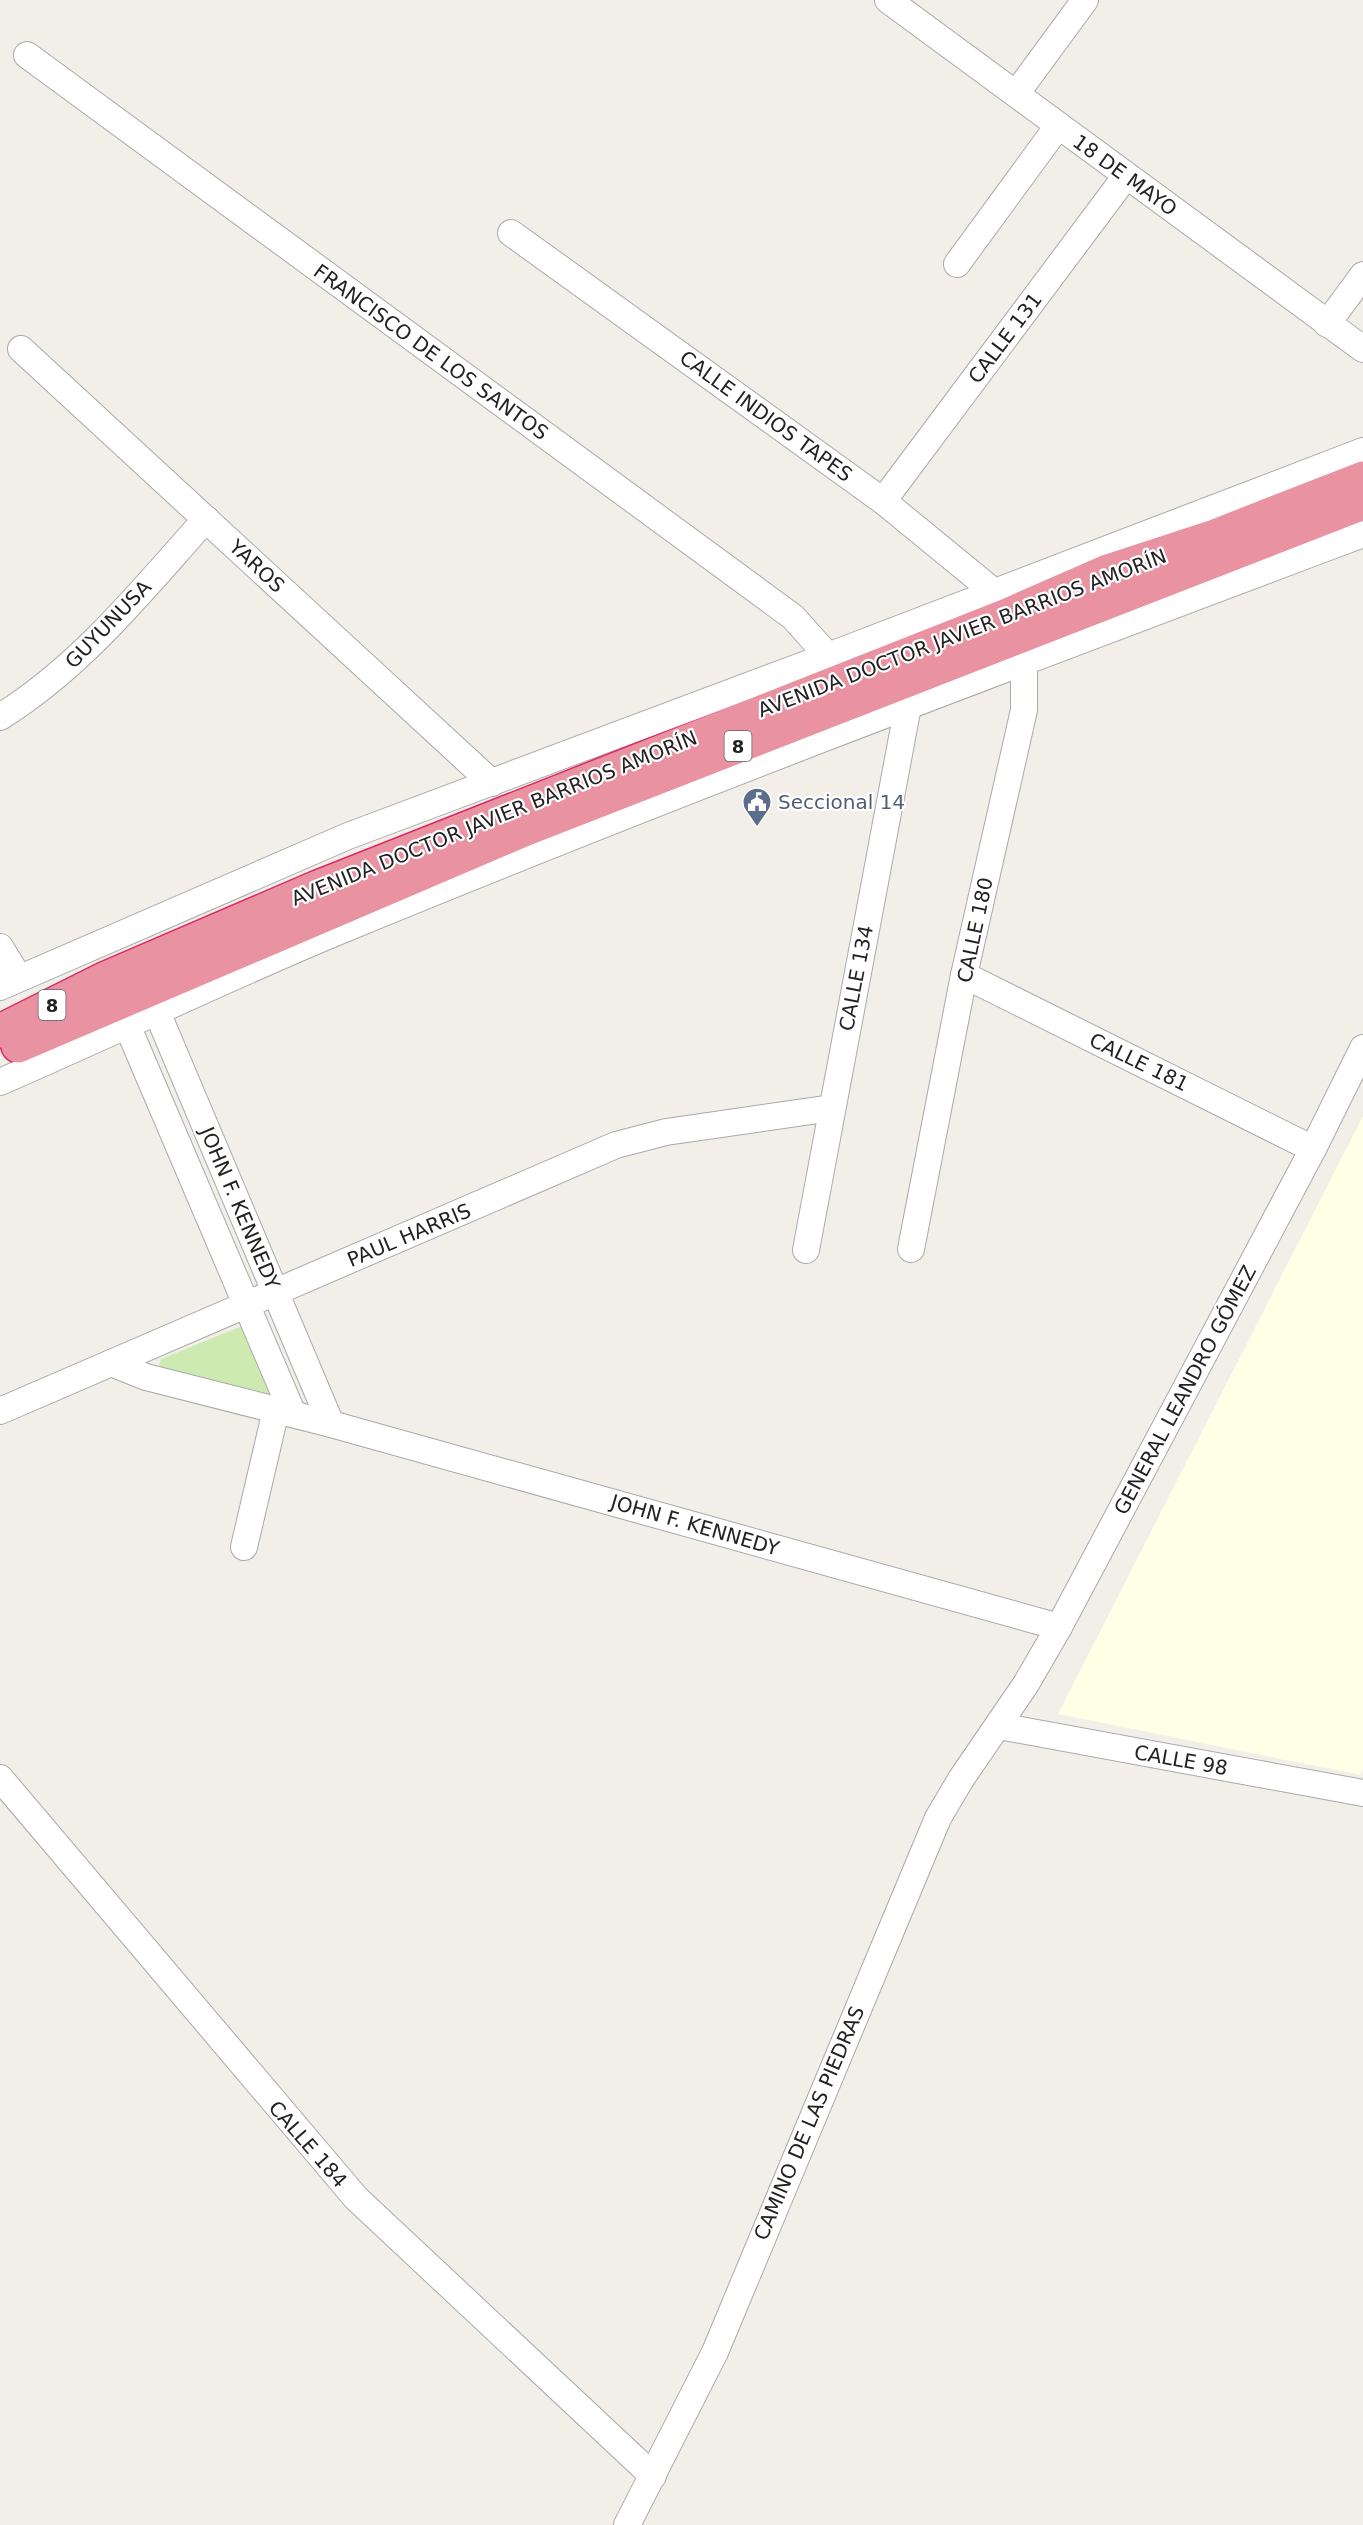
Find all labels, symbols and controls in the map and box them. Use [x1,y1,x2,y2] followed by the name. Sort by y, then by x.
[1068,129,1182,221] street label: 18 DE MAYO
[309,259,553,445] street label: FRANCISCO DE LOS SANTOS
[963,288,1047,388] street label: CALLE 131
[675,345,857,487] street label: CALLE INDIOS TAPES
[224,534,290,598] street label: YAROS
[754,544,1170,722] street label: AVENIDA DOCTOR JAVIER BARRIOS AMORÍN
[60,575,156,673] street label: GUYUNUSA
[288,725,700,911] street label: AVENIDA DOCTOR JAVIER BARRIOS AMORÍN
[724,731,752,761] road number: 8
[741,786,773,828] public building icon: Seccional 14
[778,790,905,814] place label: Seccional 14
[952,875,998,985] street label: CALLE 180
[834,923,878,1033] street label: CALLE 134
[38,990,66,1020] road number: 8
[1086,1028,1192,1096] street label: CALLE 181
[194,1121,285,1293] street label: JOHN F. KENNEDY
[344,1198,474,1272] street label: PAUL HARRIS
[1109,1261,1261,1519] street label: GENERAL LEANDRO GÓMEZ
[606,1489,783,1561] street label: JOHN F. KENNEDY
[1132,1740,1230,1780] street label: CALLE 98
[749,2002,869,2244] street label: CAMINO DE LAS PIEDRAS
[264,2096,352,2192] street label: CALLE 184

